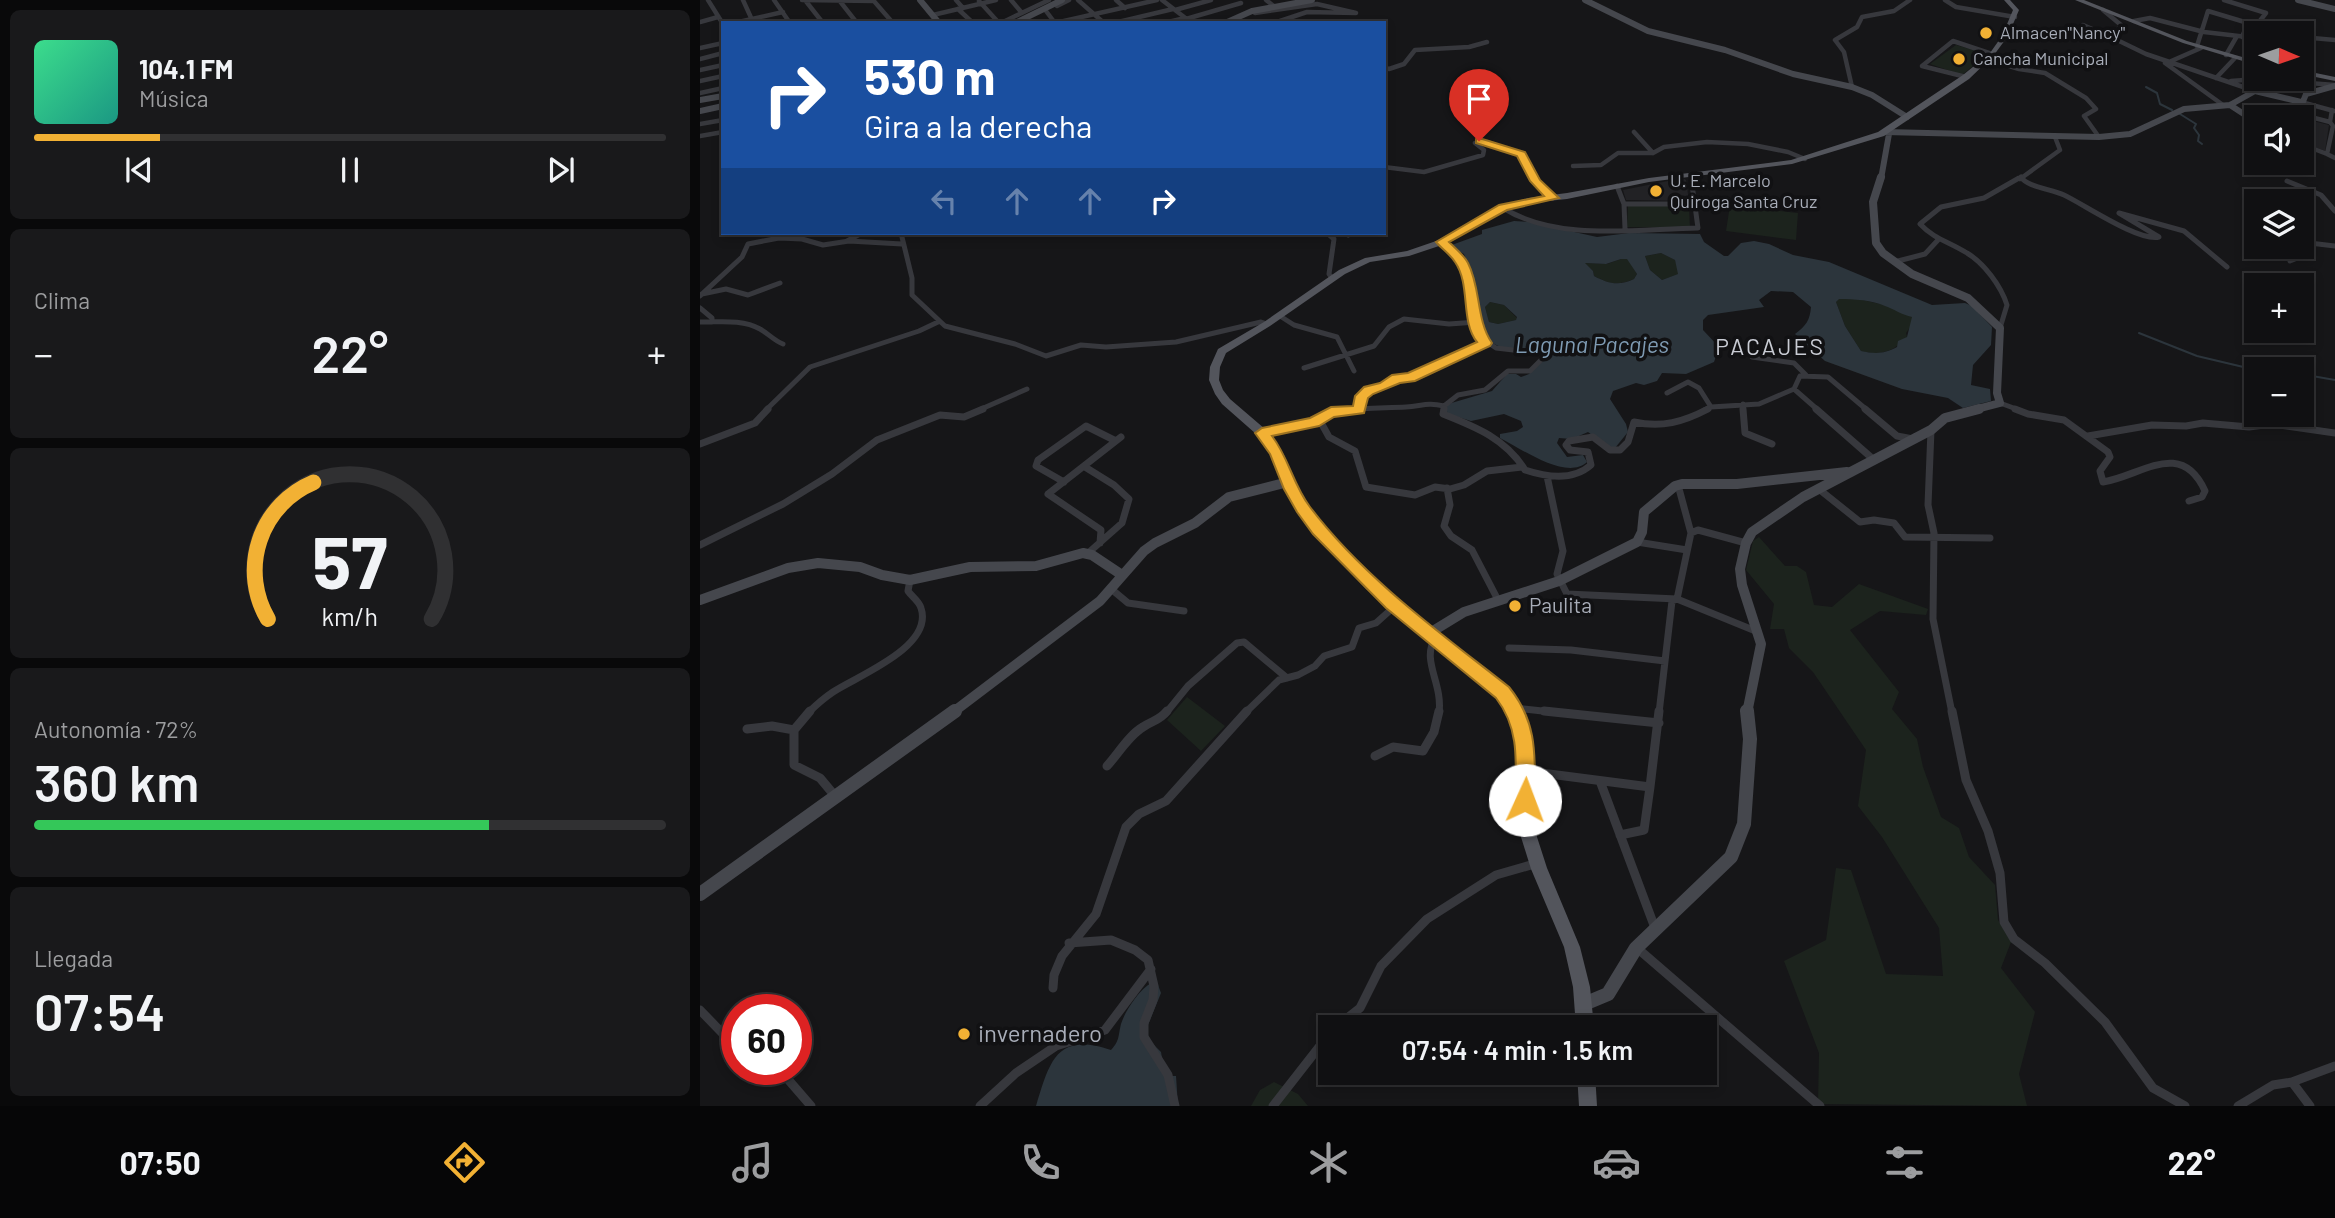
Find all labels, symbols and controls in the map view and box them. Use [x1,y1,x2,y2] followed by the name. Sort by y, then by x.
[2000,21,2125,43] place label: Almacen"Nancy"
[2244,21,2314,91] north arrow
[2244,21,2314,427] map controls
[1978,25,1994,41] marker: Almacen"Nancy"
[864,46,996,105] text: 530 m
[1973,47,2108,69] place label: Cancha Municipal
[749,49,840,140] icon: right
[1951,51,1967,67] marker: Cancha Municipal
[139,53,233,84] text: 104.1 FM
[1449,69,1509,141] pin
[1460,80,1498,118] icon: arrive
[139,84,208,112] text: Música
[2244,105,2314,175] button: sound
[864,106,1092,144] text: Gira a la derecha
[120,151,158,189] icon: previous
[331,151,369,189] icon: pause
[542,151,580,189] icon: next
[1670,169,1817,212] place label: U. E. Marcelo Quiroga Santa Cruz
[925,182,963,220] icon: left
[998,182,1036,220] icon: ahead
[1071,182,1109,220] icon: ahead
[1144,182,1182,220] icon: right
[1648,183,1664,199] marker: U. E. Marcelo Quiroga Santa Cruz
[2244,189,2314,259] button: layers
[2244,273,2314,343] button: +
[34,286,90,314] text: Clima
[312,321,388,383] text: 22°
[34,330,53,376] text: −
[647,330,666,376] text: +
[1515,330,1669,358] water label: Laguna Pacajes
[1715,332,1825,360] district label: PACAJES
[2244,357,2314,427] button: −
[312,516,388,604] text: 57
[1529,592,1592,617] place label: Paulita
[1507,598,1523,614] marker: Paulita
[322,601,378,631] text: km/h
[34,715,198,743] text: Autonomía · 72%
[34,750,199,812] text: 360 km
[1488,763,1562,837] position arrow
[34,944,113,972] text: Llegada
[34,979,165,1041] text: 07:54
[721,994,812,1085] speed limit sign: 60
[978,1018,1102,1047] place label: invernadero
[956,1026,972,1042] marker: invernadero
[1402,1034,1633,1065] text: 07:54 · 4 min · 1.5 km
[440,1138,489,1187] icon: directions
[728,1138,777,1187] icon: music
[1016,1138,1065,1187] icon: phone
[1304,1138,1353,1187] icon: climate
[1592,1138,1641,1187] icon: car
[1880,1138,1929,1187] icon: filters
[119,1143,201,1181] text: 07:50
[2168,1143,2216,1181] text: 22°

